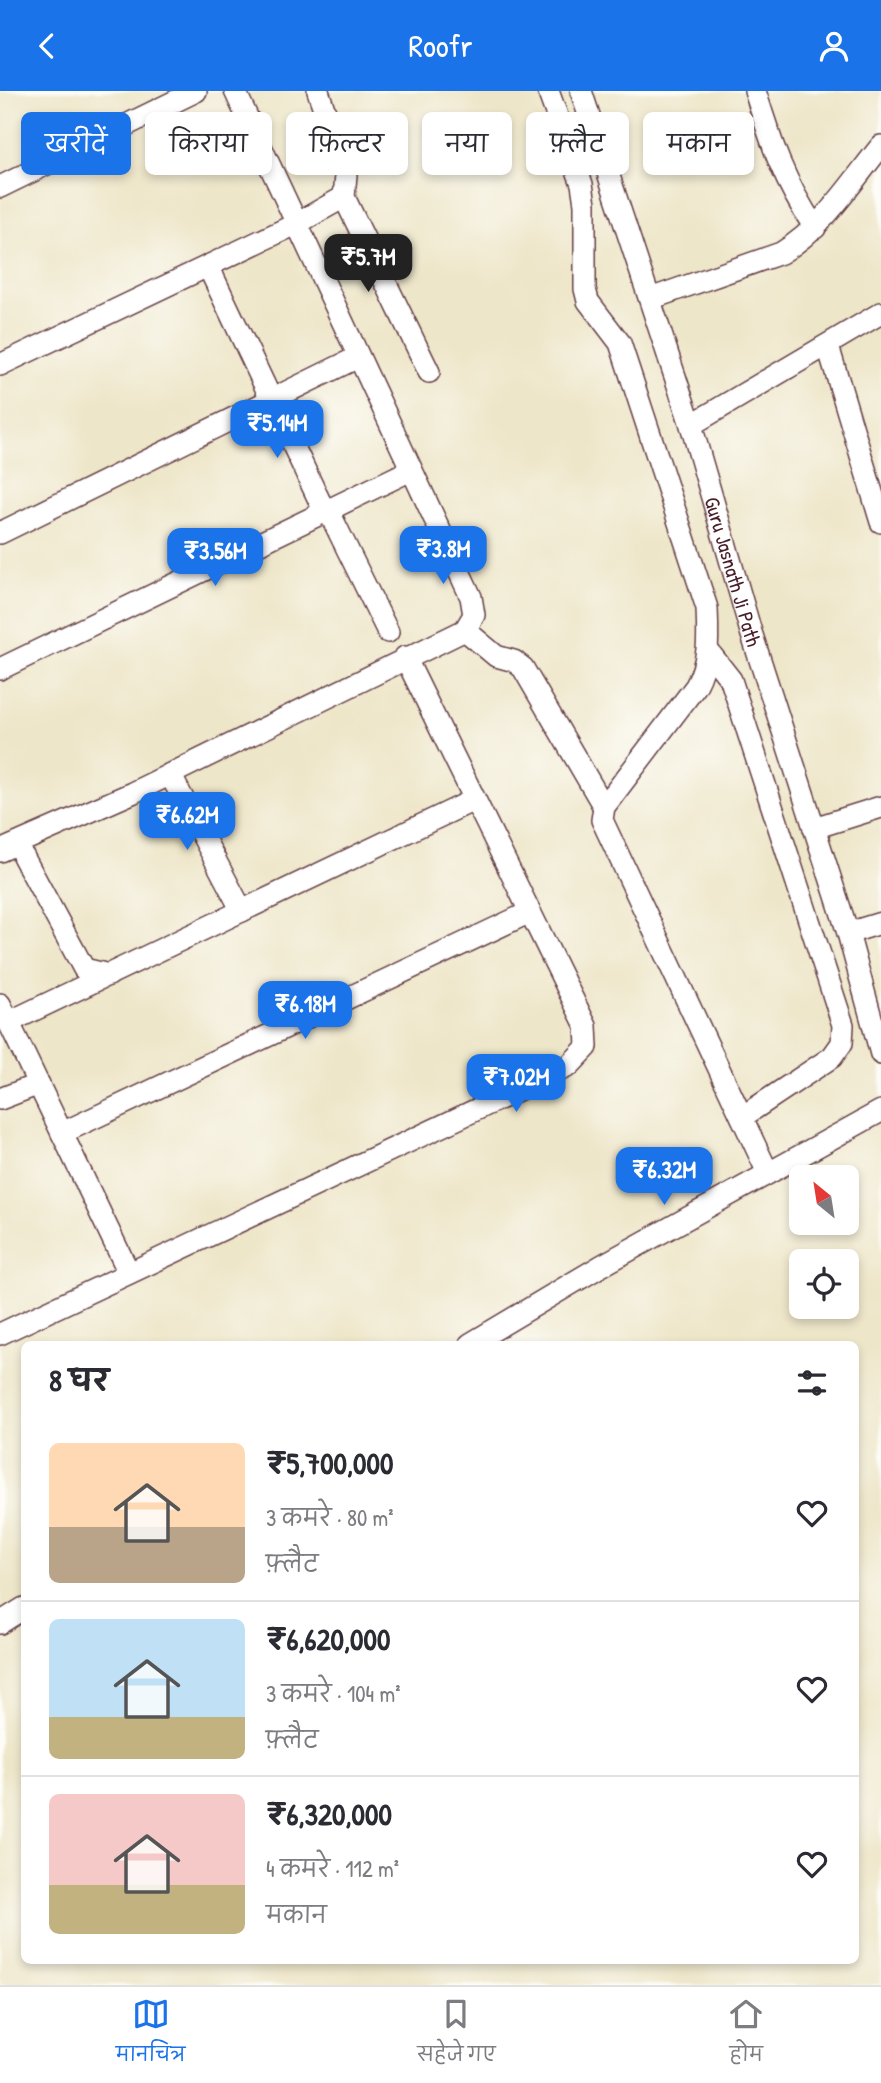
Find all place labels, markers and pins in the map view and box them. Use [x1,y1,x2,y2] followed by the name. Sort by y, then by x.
[319,235,417,294] pin: ₹5.7M
[220,401,334,460] pin: ₹5.14M
[394,526,492,586] pin: ₹3.8M
[158,529,272,588] pin: ₹3.56M
[130,793,244,852] pin: ₹6.62M
[248,981,362,1041] pin: ₹6.18M
[459,1055,573,1114] pin: ₹7.02M
[607,1147,721,1207] pin: ₹6.32M

